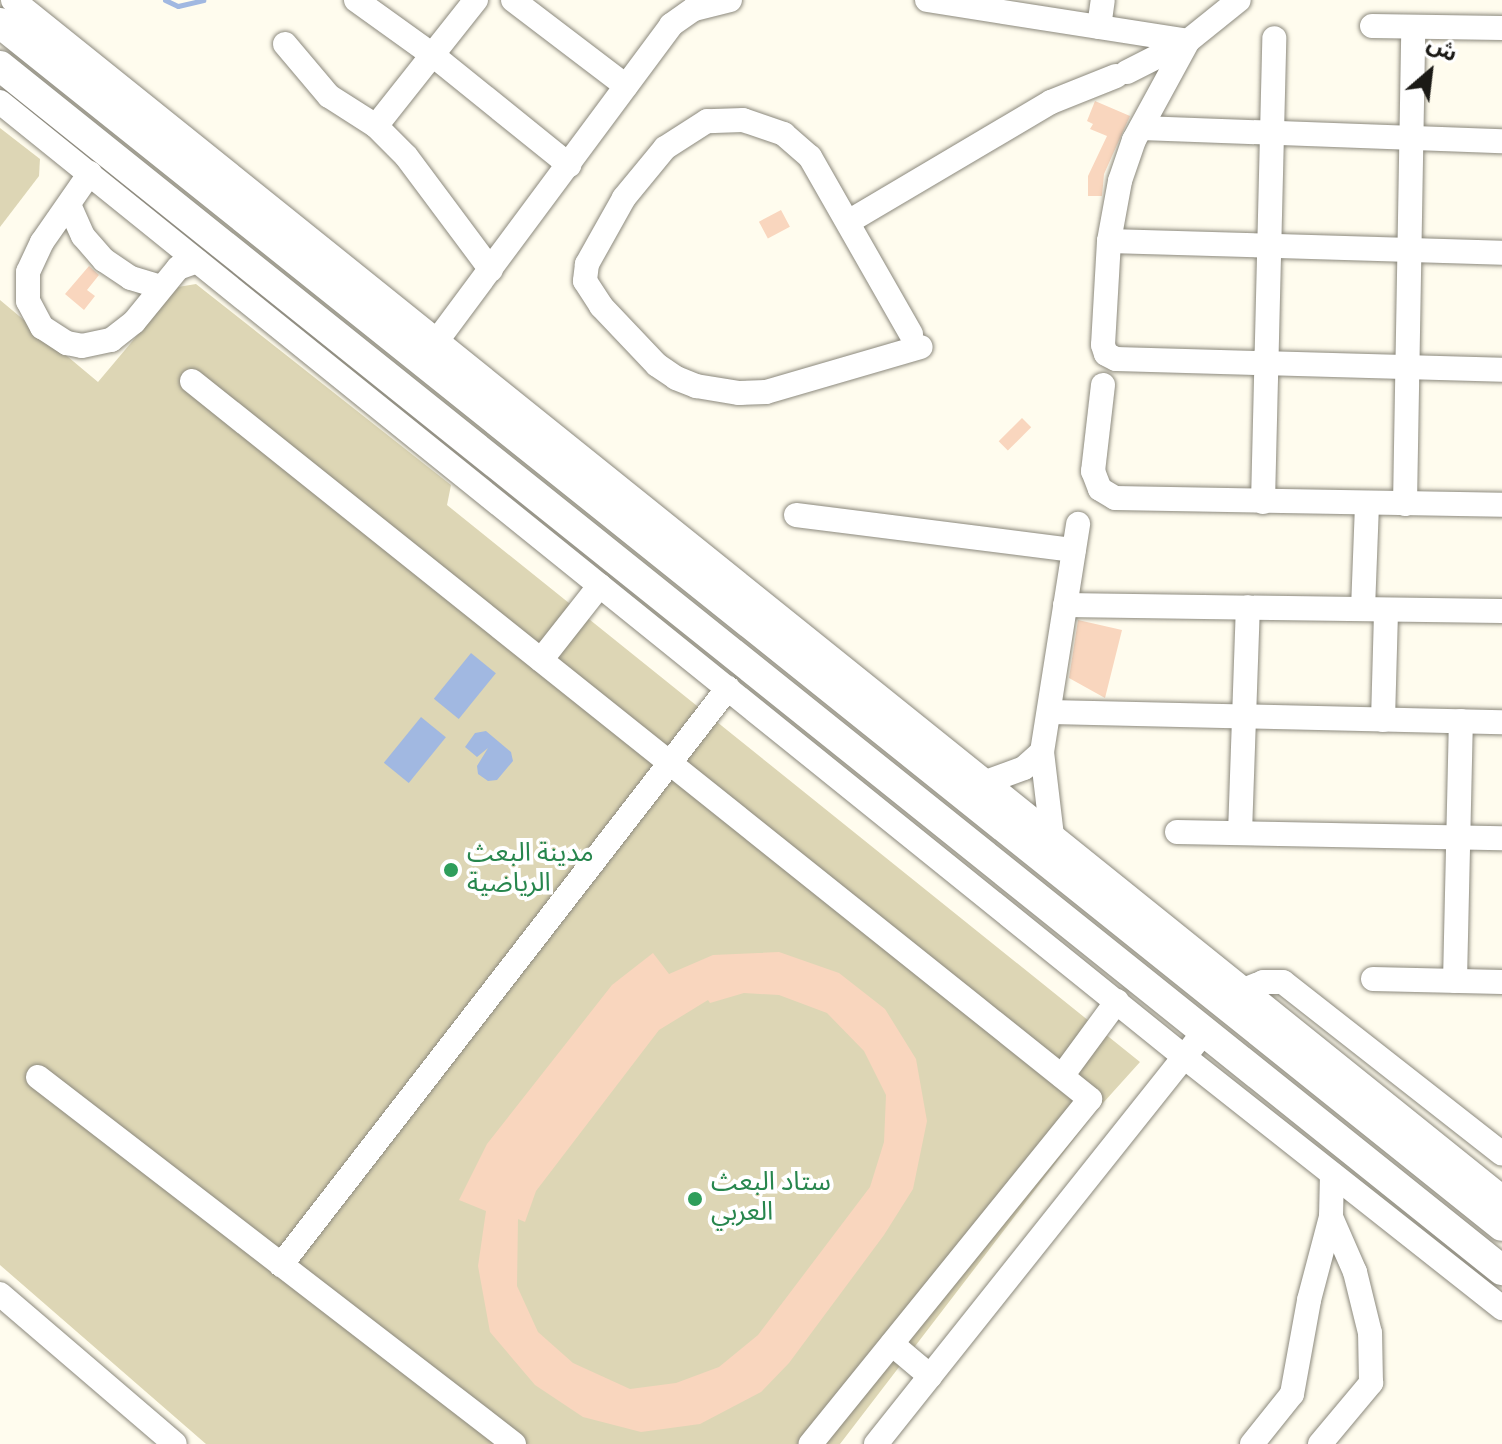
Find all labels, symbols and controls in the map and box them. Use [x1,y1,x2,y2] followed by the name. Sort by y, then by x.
[1422,31,1461,69] text: ش
[1390,32,1470,112] north arrow
[467,839,594,900] place label: مدينة البعث الرياضية
[442,861,460,879] marker: مدينة البعث الرياضية
[711,1168,831,1230] place label: ستاد البعث العربي
[686,1190,704,1208] marker: ستاد البعث العربي

